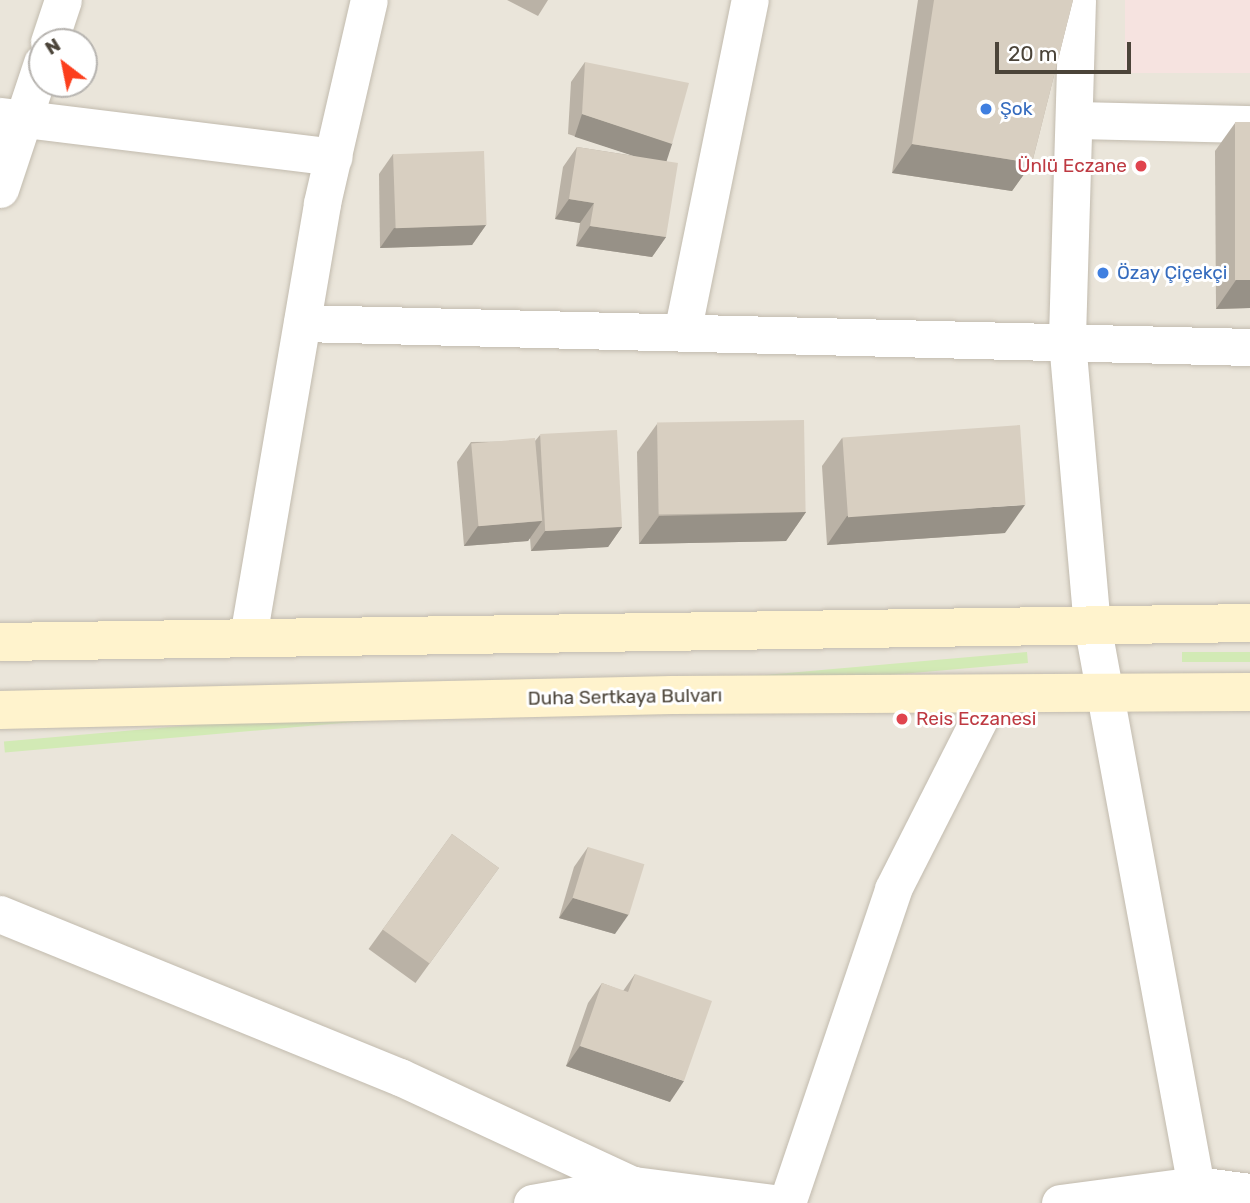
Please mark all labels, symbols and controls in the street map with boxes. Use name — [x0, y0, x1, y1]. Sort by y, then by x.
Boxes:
north arrow — [28, 28, 98, 98]
scale bar — [998, 28, 1134, 72]
text: N — [41, 33, 65, 60]
text: 20 m — [1008, 41, 1057, 66]
place label: Şok — [1000, 98, 1033, 120]
marker: Şok — [978, 101, 994, 117]
place label: Ünlü Eczane — [1017, 155, 1127, 177]
marker: Ünlü Eczane — [1133, 158, 1149, 174]
place label: Özay Çiçekçi — [1117, 262, 1228, 284]
marker: Özay Çiçekçi — [1095, 265, 1111, 281]
street label: Duha Sertkaya Bulvarı — [527, 684, 723, 710]
place label: Reis Eczanesi — [916, 708, 1036, 730]
marker: Reis Eczanesi — [894, 711, 910, 727]

